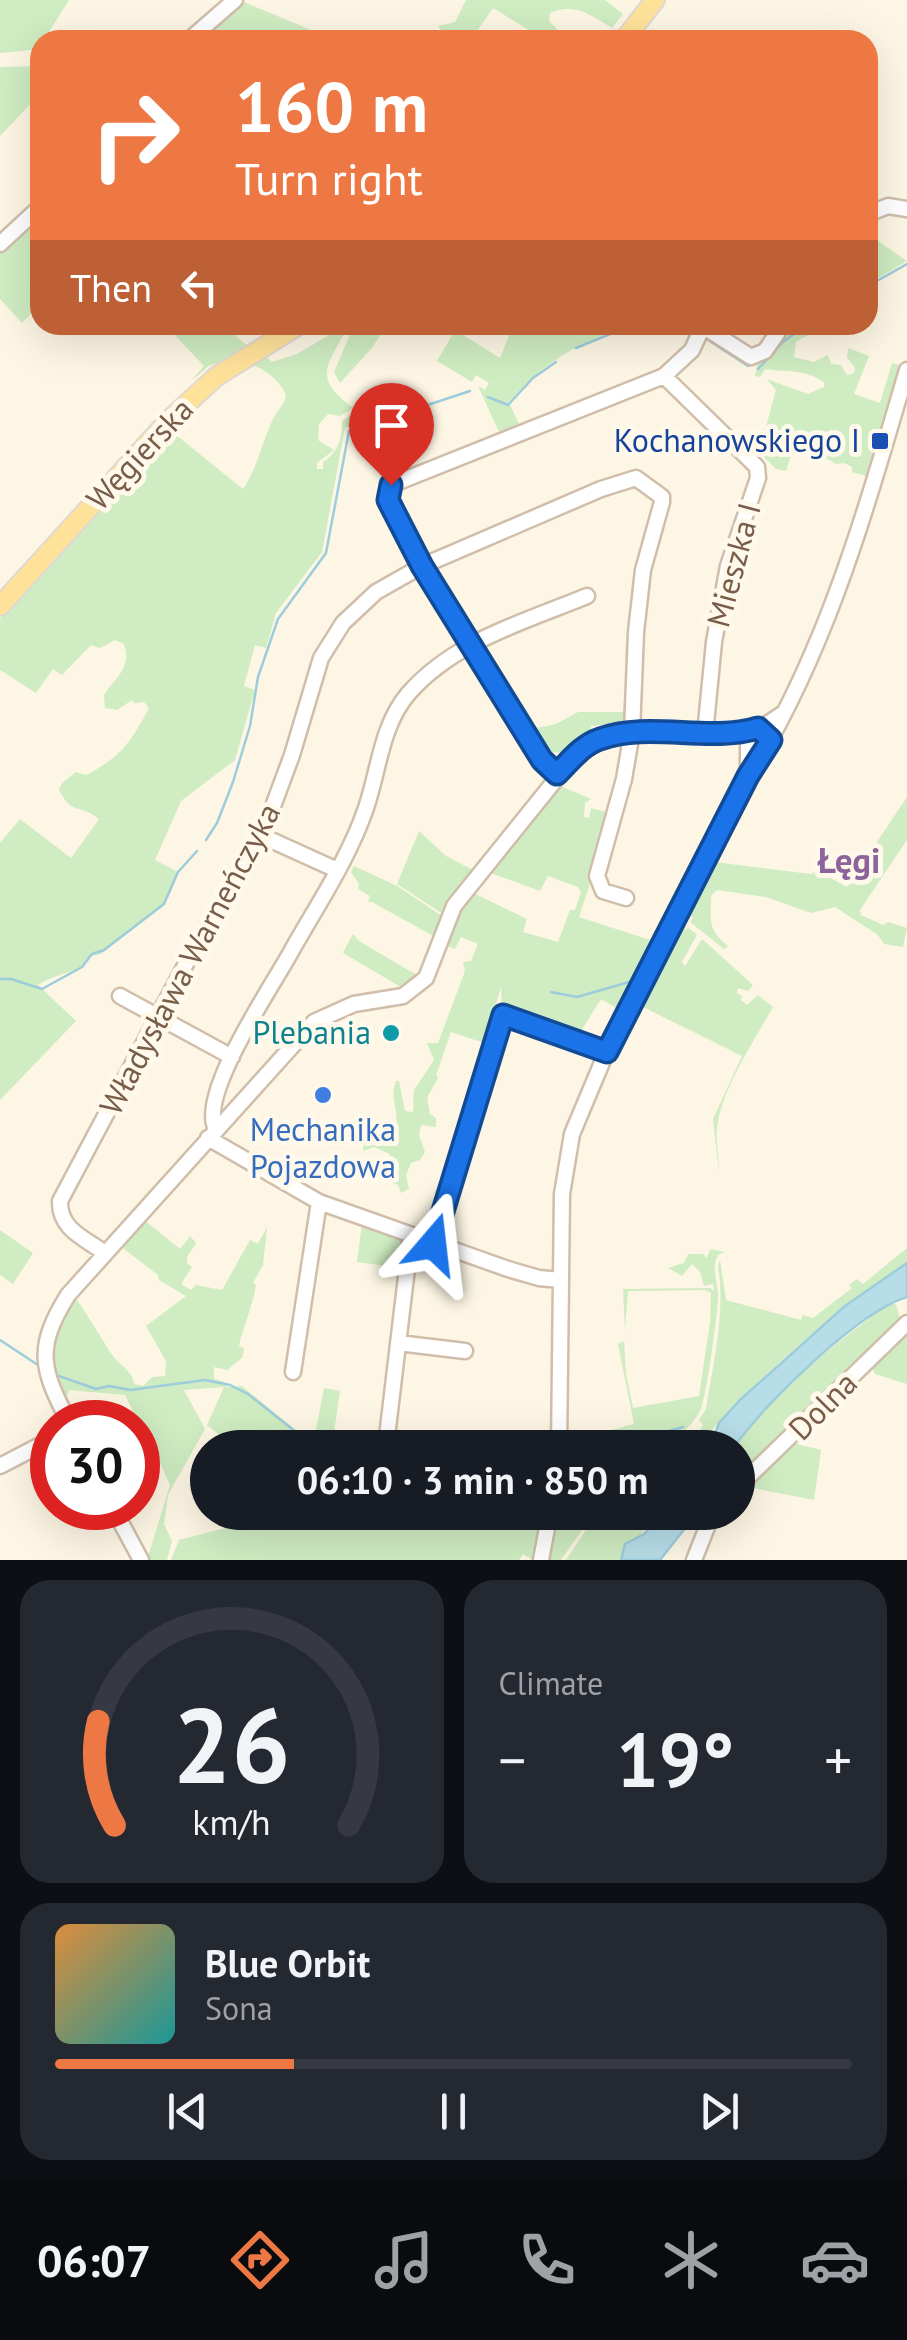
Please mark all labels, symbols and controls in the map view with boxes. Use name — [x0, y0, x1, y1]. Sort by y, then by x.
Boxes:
text: 160 m — [235, 61, 428, 151]
icon: right — [70, 70, 200, 200]
text: Turn right — [235, 149, 423, 207]
icon: left — [172, 260, 227, 315]
text: Then — [70, 263, 152, 312]
pin — [349, 383, 434, 486]
street label: Węgierska — [77, 388, 202, 518]
icon: arrive — [364, 398, 419, 453]
place label: Kochanowskiego I — [614, 419, 860, 461]
marker: Kochanowskiego I — [869, 430, 891, 452]
street label: Mieszka I — [696, 498, 770, 632]
street label: Władysława Warneńczyka — [89, 795, 289, 1122]
district label: Łęgi — [818, 837, 880, 883]
place label: Plebania — [252, 1011, 371, 1053]
marker: Plebania — [380, 1022, 402, 1044]
marker: Mechanika Pojazdowa — [312, 1084, 334, 1106]
place label: Mechanika Pojazdowa — [250, 1108, 396, 1187]
position arrow — [381, 1192, 485, 1296]
street label: Dolna — [779, 1362, 866, 1449]
speed limit sign: 30 — [30, 1400, 160, 1530]
text: 06:10 · 3 min · 850 m — [297, 1455, 648, 1504]
text: Climate — [499, 1662, 603, 1704]
text: 26 — [173, 1677, 291, 1812]
text: 19° — [616, 1711, 734, 1808]
text: − — [499, 1724, 526, 1795]
text: + — [824, 1724, 852, 1795]
text: km/h — [193, 1799, 271, 1845]
text: Blue Orbit — [205, 1938, 370, 1987]
text: Sona — [205, 1987, 273, 2029]
icon: previous — [160, 2084, 215, 2139]
icon: pause — [426, 2084, 481, 2139]
icon: next — [692, 2084, 747, 2139]
icon: directions — [225, 2225, 295, 2295]
icon: music — [369, 2225, 439, 2295]
icon: phone — [512, 2225, 582, 2295]
icon: climate — [656, 2225, 726, 2295]
icon: car — [800, 2225, 870, 2295]
text: 06:07 — [37, 2231, 151, 2289]

